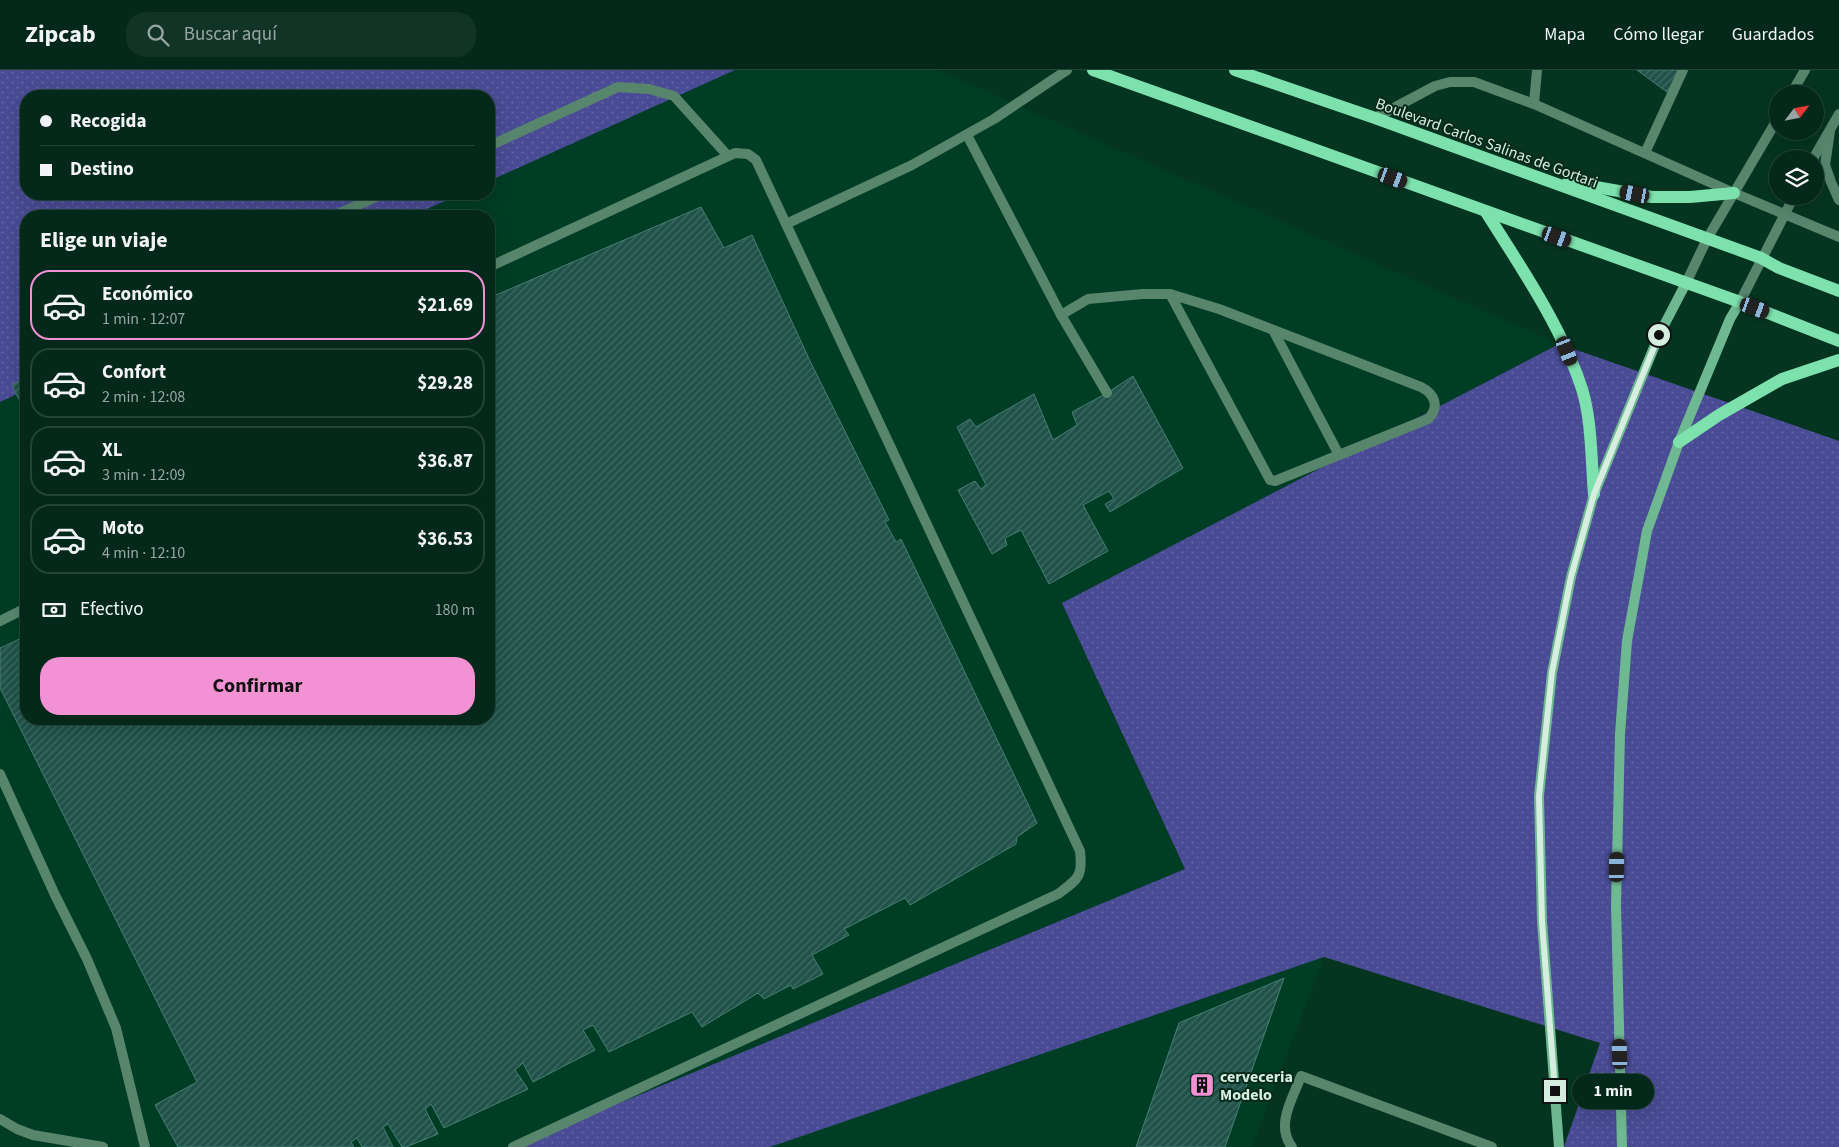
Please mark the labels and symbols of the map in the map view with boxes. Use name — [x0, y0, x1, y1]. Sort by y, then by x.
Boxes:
north arrow — [1769, 85, 1824, 140]
street label: Boulevard Carlos Salinas de Gortari — [1372, 92, 1601, 193]
car — [1376, 166, 1409, 190]
car — [1618, 184, 1651, 204]
car — [1540, 225, 1573, 249]
car — [1738, 296, 1771, 320]
route start — [1648, 324, 1670, 346]
car — [1554, 334, 1579, 368]
car — [1609, 852, 1624, 882]
car — [1611, 1039, 1628, 1069]
place label: cerveceria Modelo — [1220, 1066, 1293, 1106]
building icon: cerveceria Modelo — [1189, 1072, 1215, 1098]
callout: 1 min — [1572, 1074, 1655, 1108]
route end — [1544, 1080, 1566, 1102]

